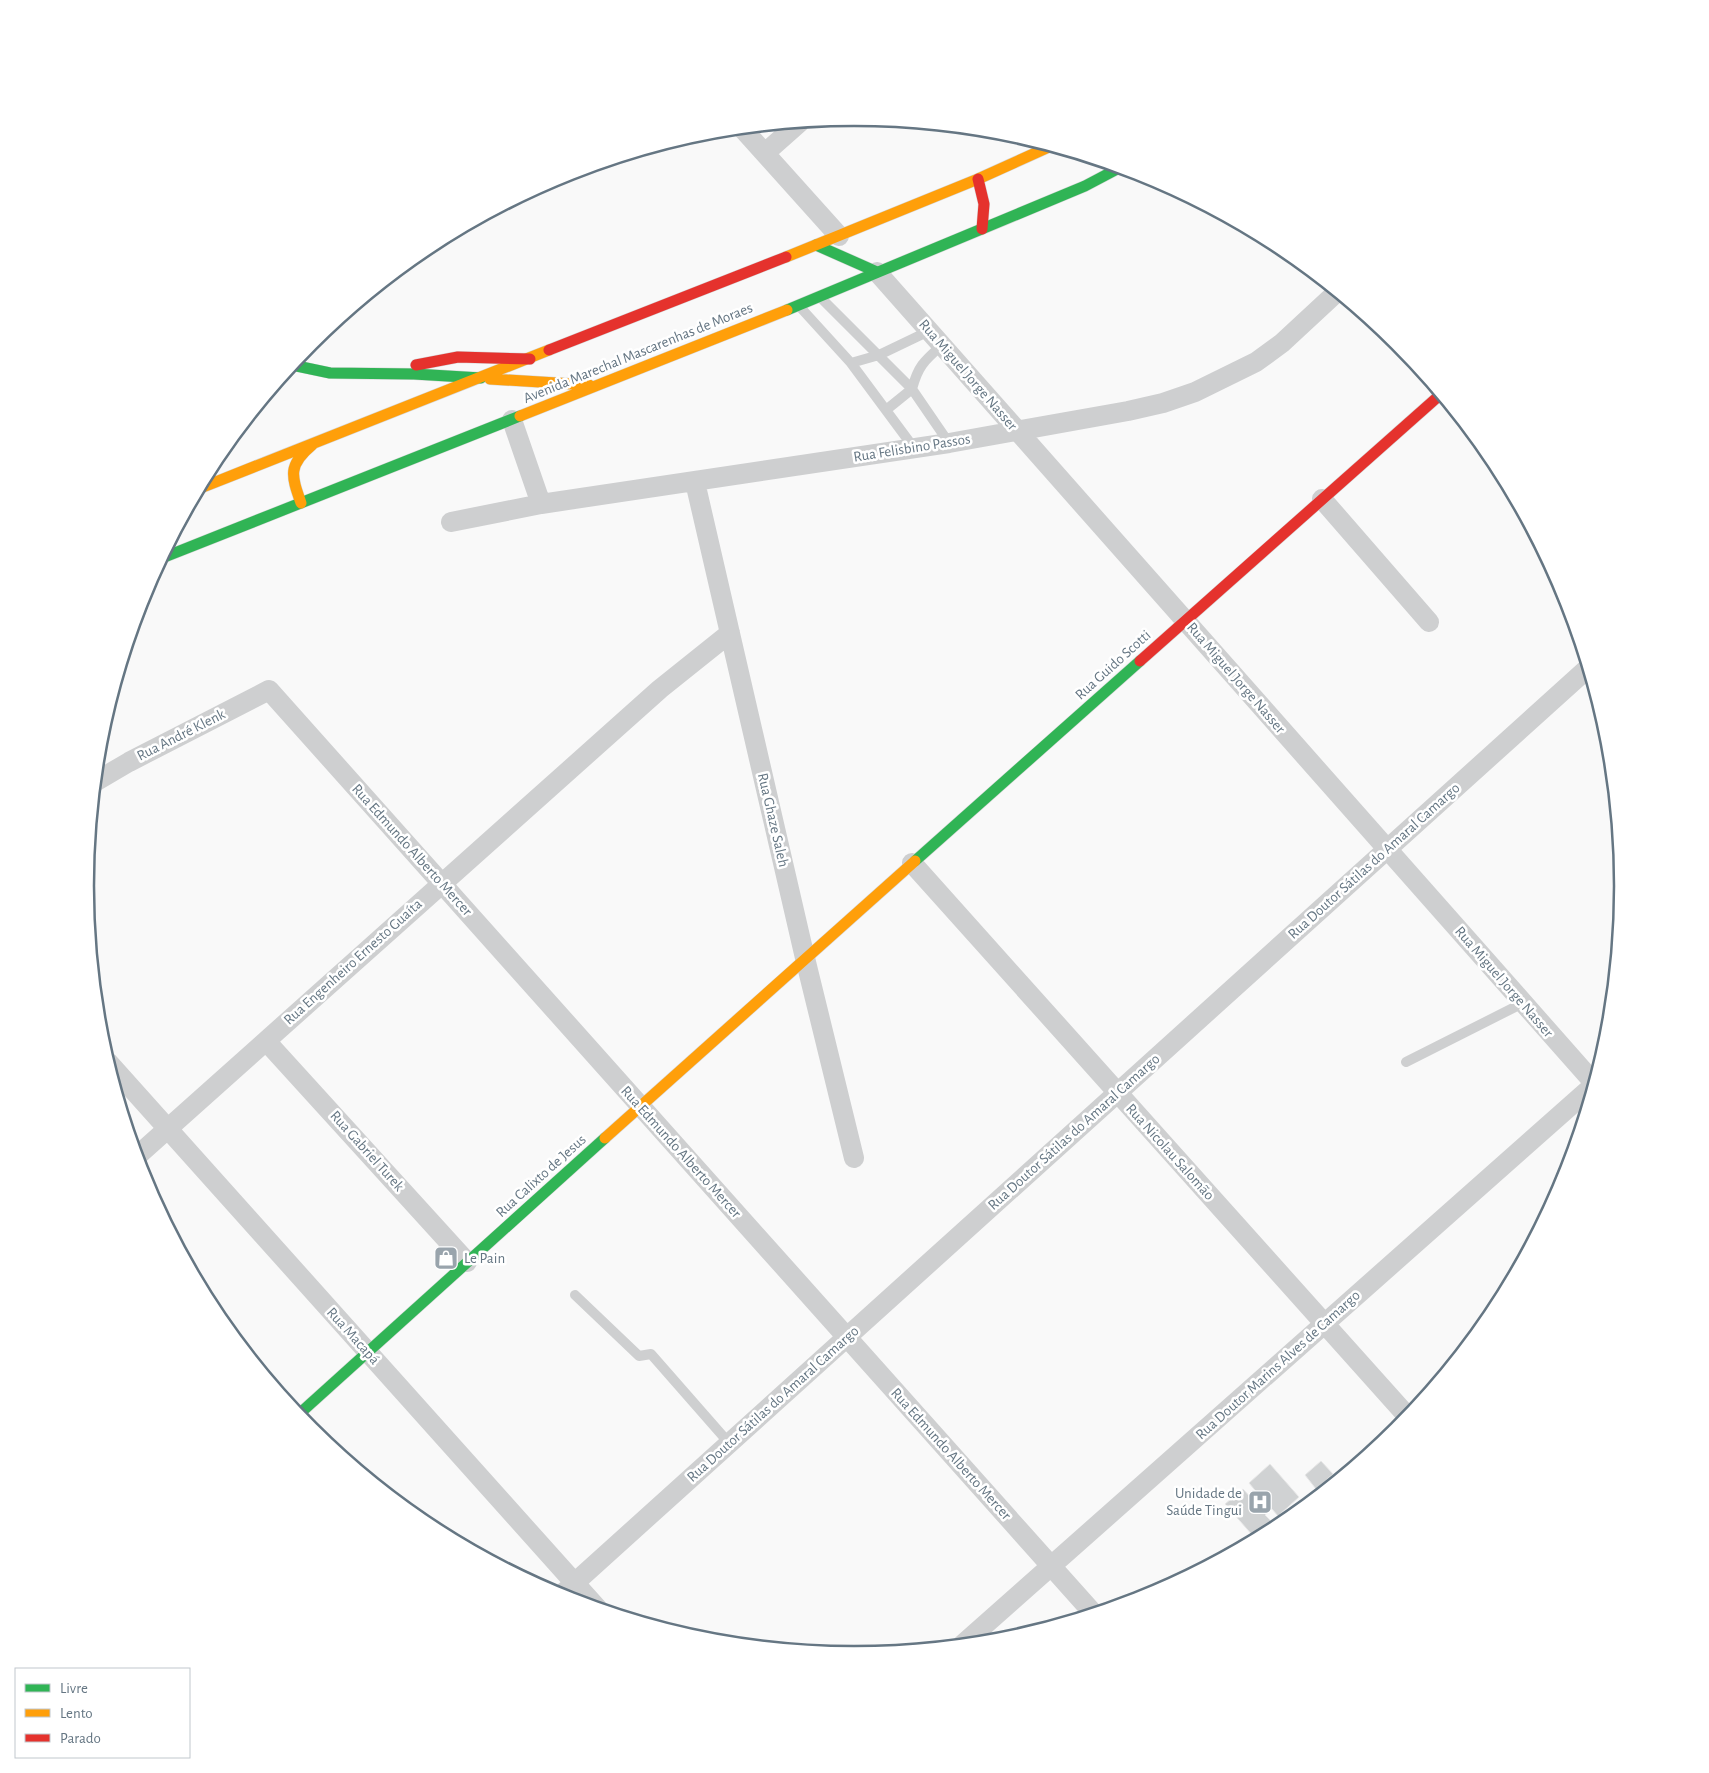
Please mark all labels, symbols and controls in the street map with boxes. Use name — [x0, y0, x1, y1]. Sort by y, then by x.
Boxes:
street label: Avenida Marechal Mascarenhas de Moraes — [521, 300, 755, 406]
street label: Rua Miguel Jorge Nasser — [916, 317, 1020, 433]
street label: Rua Felisbino Passos — [852, 431, 972, 465]
street label: Rua Miguel Jorge Nasser — [1184, 620, 1288, 736]
street label: Rua Guido Scotti — [1072, 627, 1154, 703]
street label: Rua André Klenk — [134, 706, 228, 764]
street label: Rua Ghaze Saleh — [755, 771, 791, 869]
street label: Rua Doutor Sátilas do Amaral Camargo — [1285, 780, 1463, 942]
street label: Rua Edmundo Alberto Mercer — [349, 781, 475, 919]
street label: Rua Engenheiro Ernesto Guaíta — [281, 896, 425, 1028]
street label: Rua Miguel Jorge Nasser — [1452, 924, 1556, 1040]
street label: Rua Doutor Sátilas do Amaral Camargo — [985, 1051, 1163, 1213]
street label: Rua Edmundo Alberto Mercer — [618, 1083, 744, 1221]
street label: Rua Nicolau Salomão — [1123, 1101, 1217, 1203]
street label: Rua Gabriel Turek — [327, 1108, 407, 1194]
street label: Rua Calixto de Jesus — [493, 1132, 589, 1220]
shop icon: Le Pain — [433, 1245, 459, 1271]
place label: Le Pain — [464, 1251, 505, 1266]
street label: Rua Doutor Marins Alves de Camargo — [1193, 1287, 1363, 1443]
street label: Rua Macapá — [324, 1305, 382, 1367]
street label: Rua Doutor Sátilas do Amaral Camargo — [684, 1323, 862, 1485]
street label: Rua Edmundo Alberto Mercer — [888, 1385, 1014, 1523]
place label: Unidade de Saúde Tingui — [1166, 1486, 1242, 1518]
hospital icon: Unidade de Saúde Tingui — [1247, 1489, 1273, 1515]
legend — [15, 1668, 190, 1758]
text: Livre — [60, 1681, 88, 1696]
text: Lento — [60, 1706, 93, 1721]
text: Parado — [60, 1731, 101, 1746]

